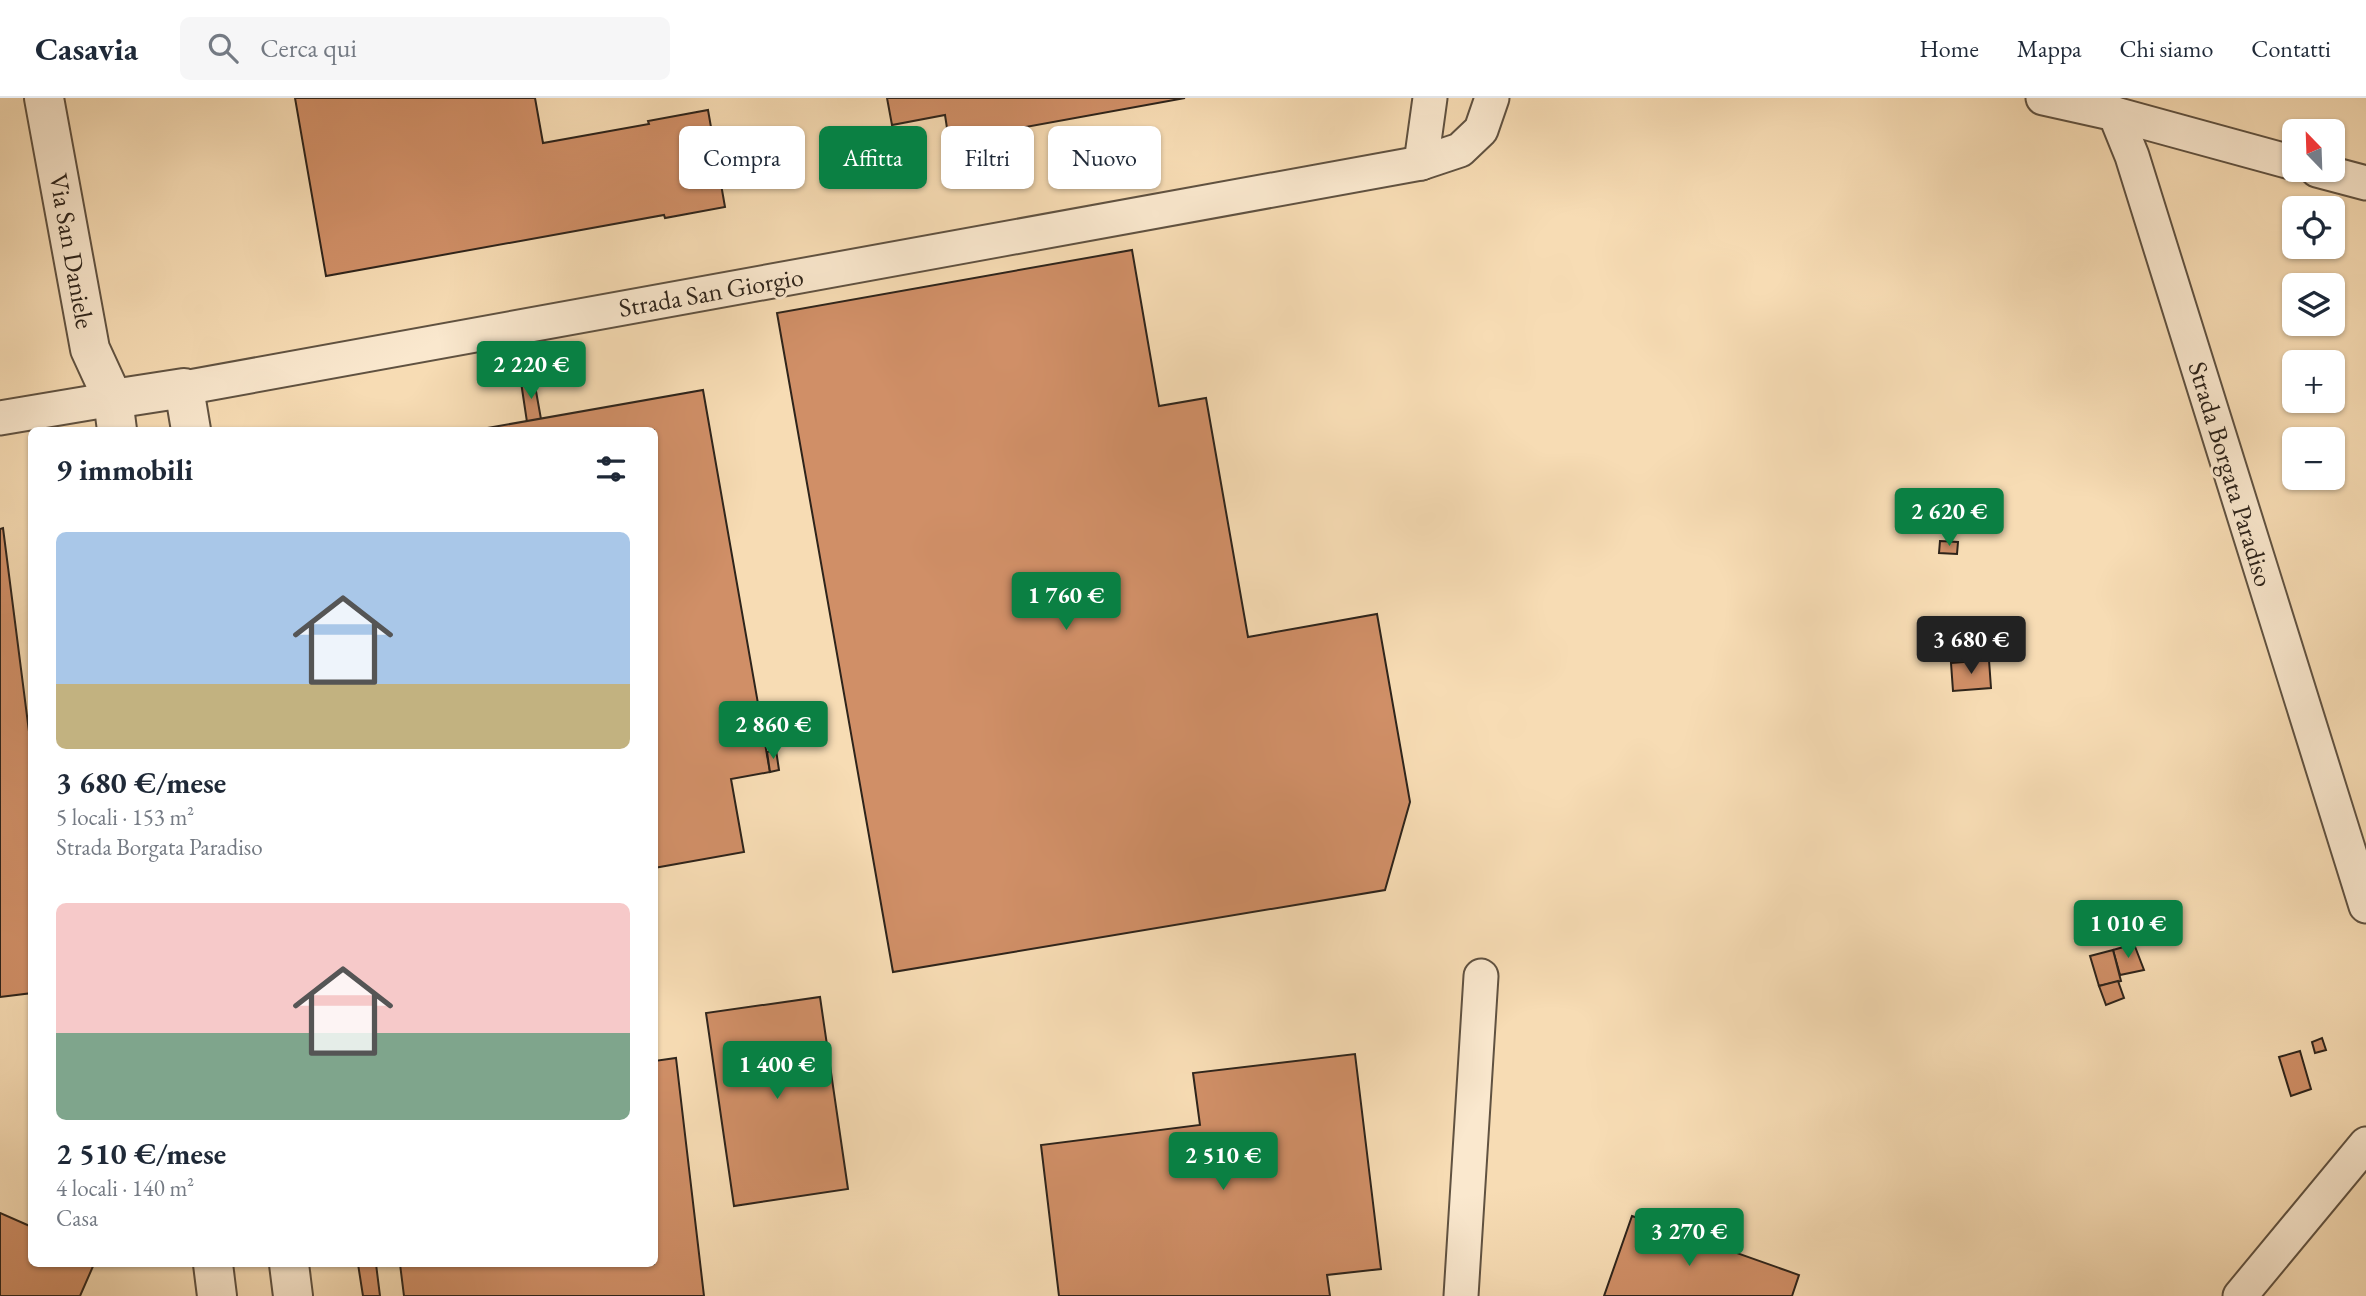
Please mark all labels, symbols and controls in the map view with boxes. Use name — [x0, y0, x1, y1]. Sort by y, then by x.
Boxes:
search box — [180, 17, 670, 80]
text: Casavia — [35, 27, 138, 70]
icon: search — [204, 29, 242, 67]
text: Cerca qui — [260, 31, 357, 65]
text: Home — [1919, 33, 1979, 64]
text: Mappa — [2017, 33, 2082, 64]
text: Chi siamo — [2120, 33, 2213, 64]
text: Contatti — [2251, 33, 2331, 64]
north arrow — [2282, 119, 2345, 182]
map controls — [2282, 119, 2345, 490]
chip: Compra — [679, 126, 805, 189]
chip: Affitta — [819, 126, 927, 189]
chip: Filtri — [941, 126, 1034, 189]
chip: Nuovo — [1048, 126, 1161, 189]
street label: Via San Daniele — [42, 171, 102, 331]
button: locate — [2282, 196, 2345, 259]
street label: Strada San Giorgio — [616, 259, 806, 325]
button: layers — [2282, 273, 2345, 336]
pin: 2 220 € — [466, 342, 596, 401]
text: 2 220 € — [493, 349, 569, 379]
button: + — [2282, 350, 2345, 413]
street label: Strada Borgata Paradiso — [2181, 357, 2281, 591]
button: − — [2282, 427, 2345, 490]
text: 9 immobili — [56, 450, 193, 489]
icon: filters — [592, 450, 630, 488]
pin: 2 620 € — [1884, 489, 2014, 548]
text: 2 620 € — [1911, 496, 1987, 526]
pin: 1 760 € — [1001, 573, 1131, 632]
icon: home — [280, 577, 406, 703]
text: 1 760 € — [1028, 580, 1104, 610]
pin: 3 680 € — [1906, 616, 2036, 676]
text: 3 680 € — [1933, 624, 2009, 654]
pin: 2 860 € — [708, 702, 838, 761]
text: 2 860 € — [735, 709, 811, 739]
text: 3 680 €/mese — [56, 763, 226, 802]
text: 5 locali · 153 m² — [56, 802, 194, 832]
text: Strada Borgata Paradiso — [56, 832, 263, 862]
pin: 1 010 € — [2063, 900, 2193, 960]
text: 1 010 € — [2090, 908, 2166, 938]
icon: home — [280, 948, 406, 1074]
pin: 1 400 € — [712, 1042, 842, 1101]
text: 1 400 € — [739, 1049, 815, 1079]
pin: 2 510 € — [1158, 1132, 1288, 1192]
text: 2 510 €/mese — [56, 1134, 226, 1173]
text: 2 510 € — [1185, 1140, 1261, 1170]
text: 4 locali · 140 m² — [56, 1173, 194, 1203]
text: Casa — [56, 1203, 98, 1233]
pin: 3 270 € — [1624, 1208, 1754, 1268]
text: 3 270 € — [1651, 1216, 1727, 1246]

